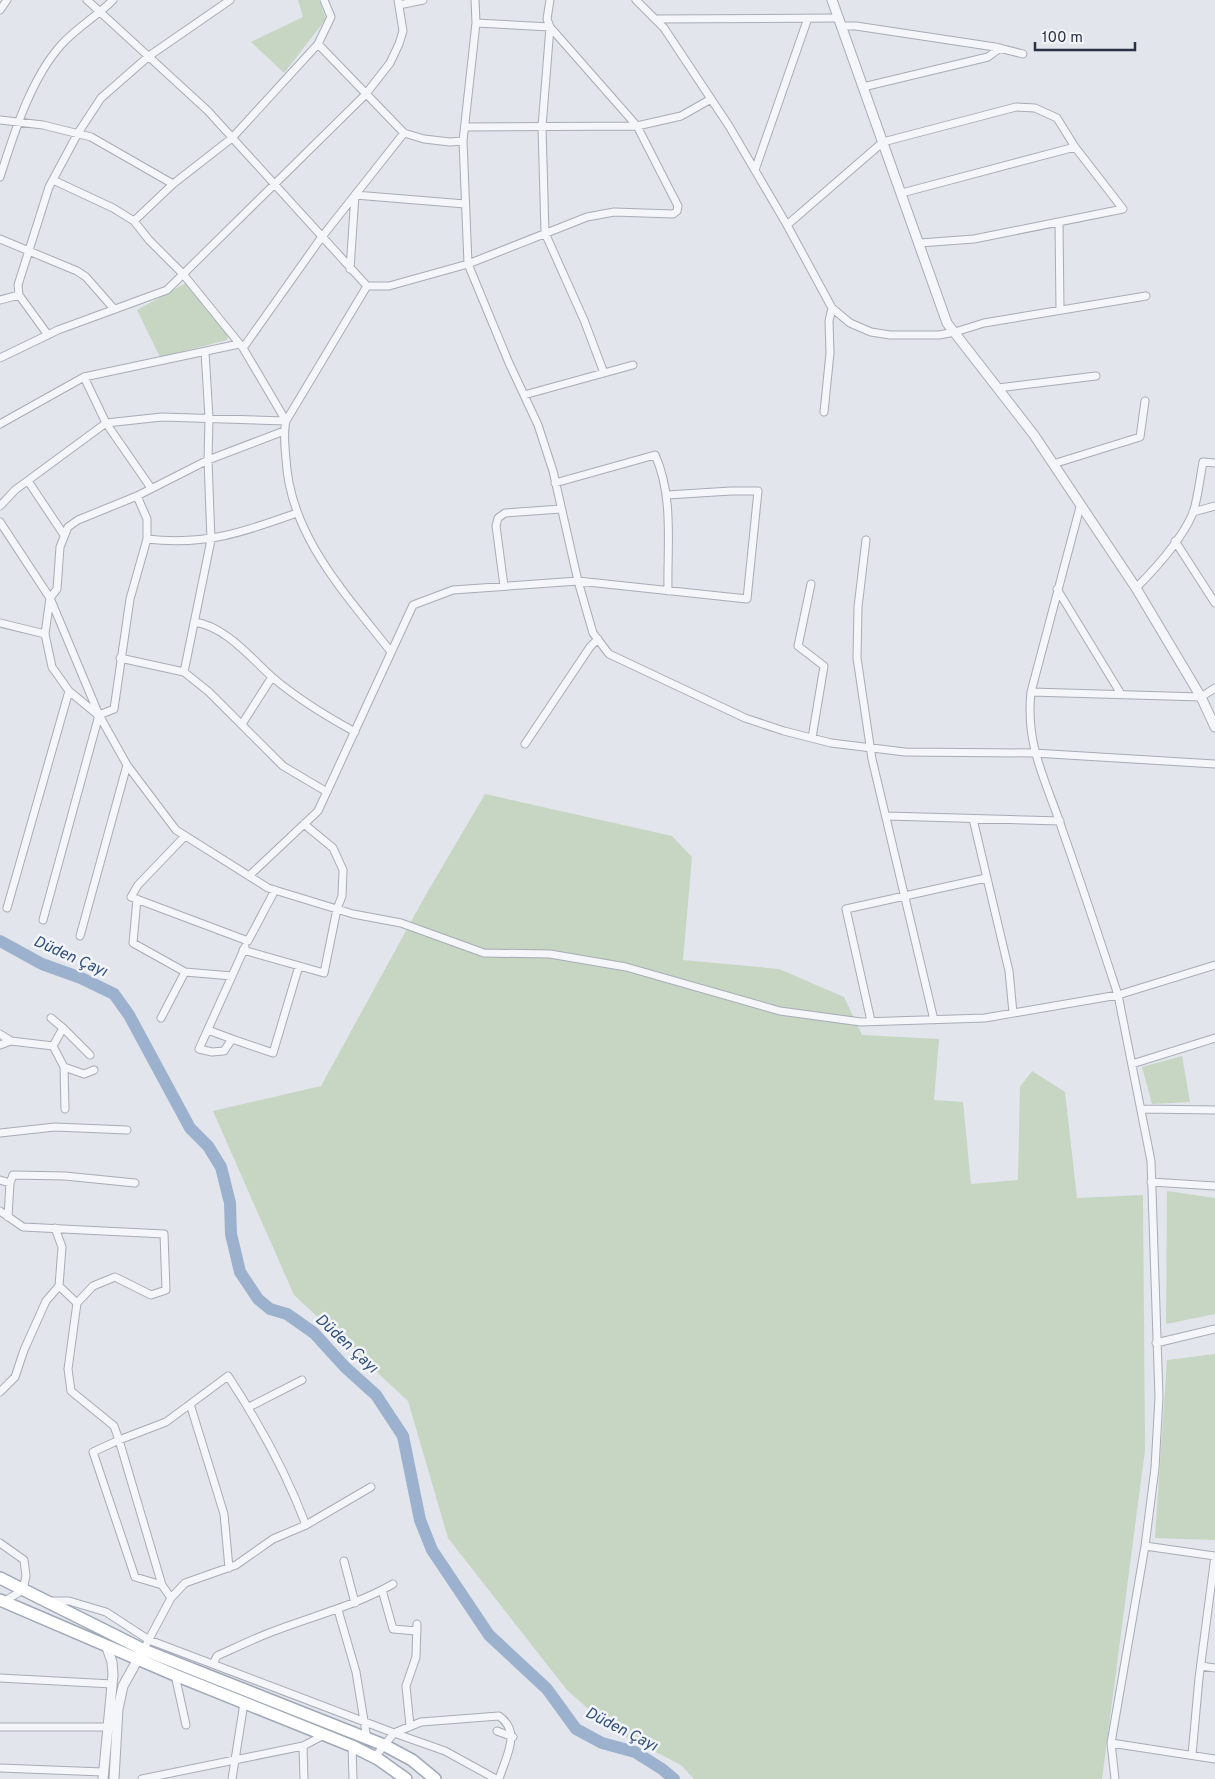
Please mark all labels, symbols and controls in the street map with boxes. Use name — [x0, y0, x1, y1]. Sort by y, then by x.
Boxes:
scale bar — [1035, 20, 1135, 52]
text: 100 m — [1042, 29, 1083, 48]
water label: Düden Çayı — [30, 932, 111, 983]
water label: Düden Çayı — [310, 1310, 382, 1379]
water label: Düden Çayı — [581, 1703, 661, 1757]

